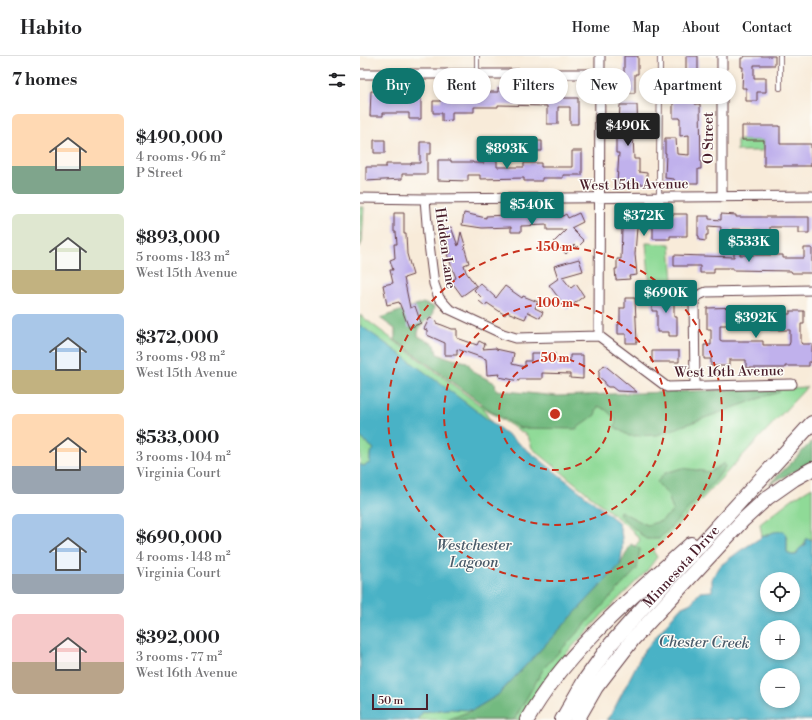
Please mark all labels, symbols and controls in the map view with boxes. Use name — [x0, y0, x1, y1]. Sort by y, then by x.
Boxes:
text: Habito — [20, 16, 82, 40]
text: Home — [572, 19, 610, 37]
text: Map — [632, 19, 660, 37]
text: About — [682, 19, 720, 37]
text: Contact — [742, 19, 792, 37]
chip: Buy — [372, 68, 425, 104]
chip: Rent — [433, 68, 491, 104]
chip: Filters — [499, 68, 568, 104]
chip: New — [576, 68, 631, 104]
chip: Apartment — [639, 68, 736, 104]
text: 7 homes — [12, 69, 77, 91]
icon: filters — [326, 69, 348, 91]
street label: O Street — [700, 112, 718, 164]
pin: $490K — [600, 113, 656, 147]
text: $490K — [606, 118, 650, 134]
text: $490,000 — [136, 127, 223, 149]
icon: home — [44, 130, 92, 178]
pin: $893K — [479, 136, 535, 170]
text: $893K — [486, 141, 528, 157]
text: 4 rooms · 96 m² — [136, 149, 225, 165]
text: P Street — [136, 165, 183, 181]
street label: West 15th Avenue — [578, 175, 689, 195]
pin: $540K — [504, 192, 560, 226]
text: $540K — [510, 197, 554, 213]
pin: $372K — [616, 203, 672, 237]
street label: Hidden Lane — [430, 206, 460, 290]
text: $372K — [623, 208, 665, 224]
text: $893,000 — [136, 227, 220, 249]
pin: $533K — [721, 229, 777, 263]
icon: home — [44, 230, 92, 278]
text: $533K — [728, 234, 770, 250]
text: 150 m — [538, 240, 572, 255]
text: 5 rooms · 183 m² — [136, 249, 230, 265]
text: West 15th Avenue — [136, 265, 237, 281]
pin: $690K — [638, 280, 694, 314]
text: $690K — [644, 285, 688, 301]
text: 100 m — [537, 296, 573, 311]
pin: $392K — [728, 305, 784, 339]
text: $392K — [735, 310, 777, 326]
text: $372,000 — [136, 327, 219, 349]
icon: home — [44, 330, 92, 378]
text: 3 rooms · 98 m² — [136, 349, 225, 365]
text: 50 m — [540, 351, 570, 366]
street label: West 16th Avenue — [673, 362, 784, 382]
text: West 15th Avenue — [136, 365, 237, 381]
centre of rings — [548, 407, 562, 421]
text: $533,000 — [136, 427, 219, 449]
icon: home — [44, 430, 92, 478]
text: 3 rooms · 104 m² — [136, 449, 231, 465]
text: Virginia Court — [136, 465, 221, 481]
street label: Minnesota Drive — [639, 522, 724, 612]
text: $690,000 — [136, 527, 222, 549]
icon: home — [44, 530, 92, 578]
water label: Westchester Lagoon — [436, 536, 512, 572]
text: 4 rooms · 148 m² — [136, 549, 230, 565]
text: Virginia Court — [136, 565, 221, 581]
map controls — [760, 572, 800, 708]
button: locate — [760, 572, 800, 612]
button: + — [760, 620, 800, 660]
text: $392,000 — [136, 627, 220, 649]
icon: home — [44, 630, 92, 678]
water label: Chester Creek — [658, 632, 750, 653]
text: 3 rooms · 77 m² — [136, 649, 222, 665]
text: West 16th Avenue — [136, 665, 238, 681]
button: − — [760, 668, 800, 708]
scale bar — [372, 692, 428, 711]
text: 50 m — [378, 694, 403, 708]

